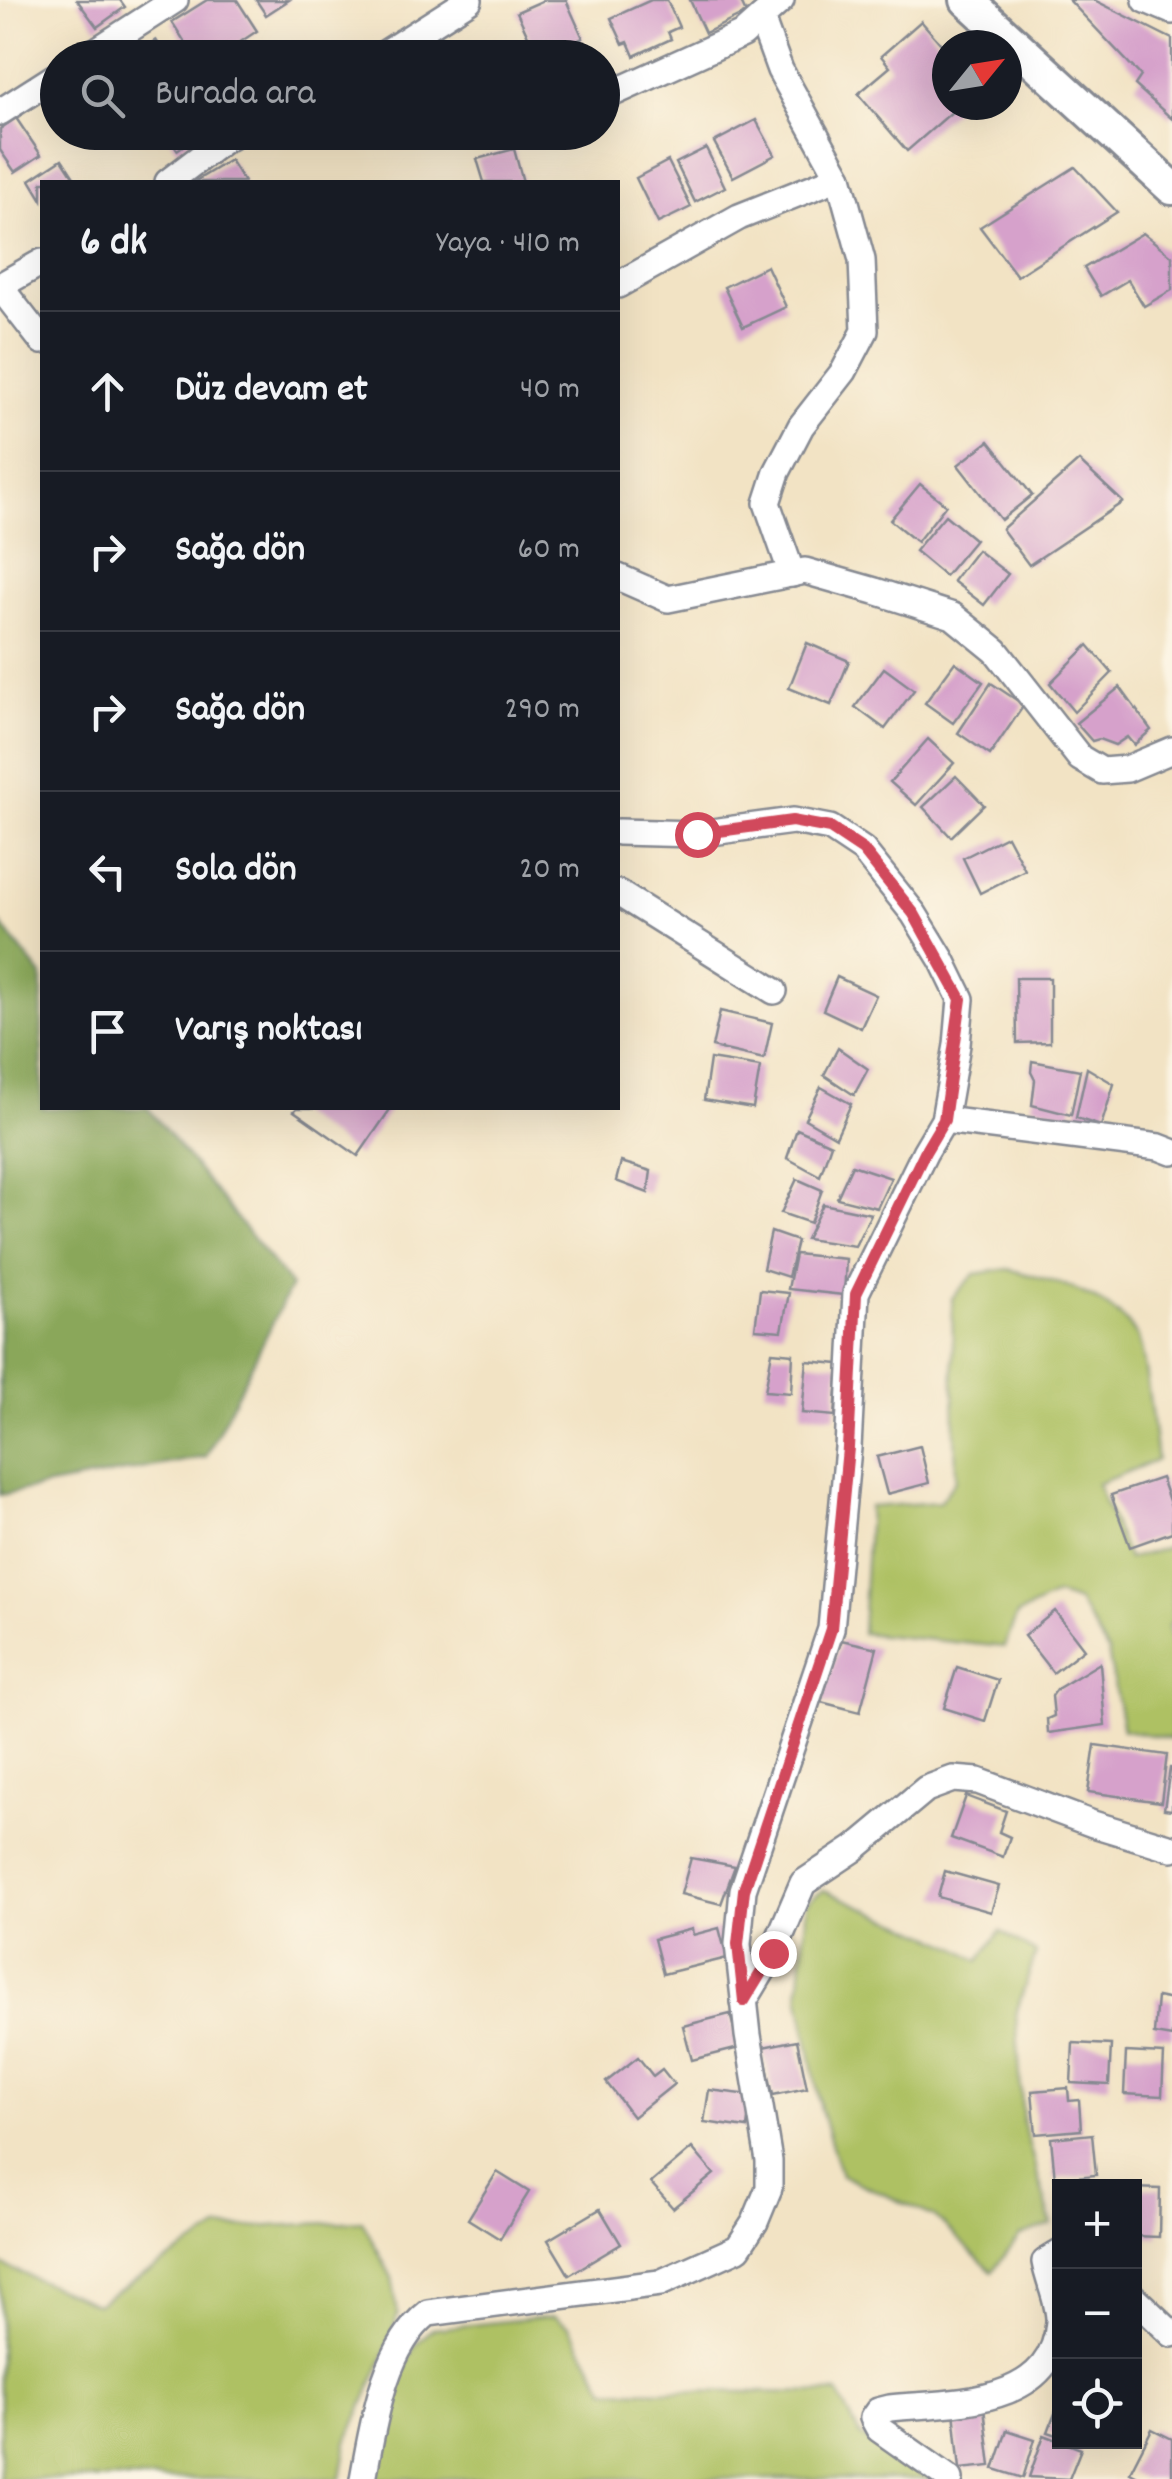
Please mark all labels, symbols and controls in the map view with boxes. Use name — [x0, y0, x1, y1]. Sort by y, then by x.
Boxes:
north arrow — [932, 30, 1022, 120]
search box — [40, 40, 620, 150]
icon: search — [75, 68, 130, 123]
text: Burada ara — [155, 68, 315, 123]
text: 6 dk — [80, 215, 147, 275]
text: Yaya · 410 m — [436, 222, 580, 268]
icon: ahead — [80, 364, 135, 419]
text: Düz devam et — [175, 364, 368, 419]
text: 40 m — [520, 368, 580, 414]
icon: right — [80, 524, 135, 579]
text: Sağa dön — [175, 524, 305, 579]
text: 60 m — [518, 528, 580, 574]
icon: right — [80, 684, 135, 739]
text: Sağa dön — [175, 684, 305, 739]
text: 290 m — [505, 688, 580, 734]
route start — [675, 812, 721, 858]
icon: left — [80, 844, 135, 899]
text: Sola dön — [175, 844, 297, 899]
text: 20 m — [519, 848, 580, 894]
icon: arrive — [80, 1004, 135, 1059]
text: Varış noktası — [175, 1004, 362, 1059]
route end — [751, 1931, 797, 1977]
map controls — [1052, 2179, 1142, 2449]
button: + — [1052, 2179, 1142, 2269]
button: − — [1052, 2269, 1142, 2359]
button: locate — [1052, 2359, 1142, 2449]

